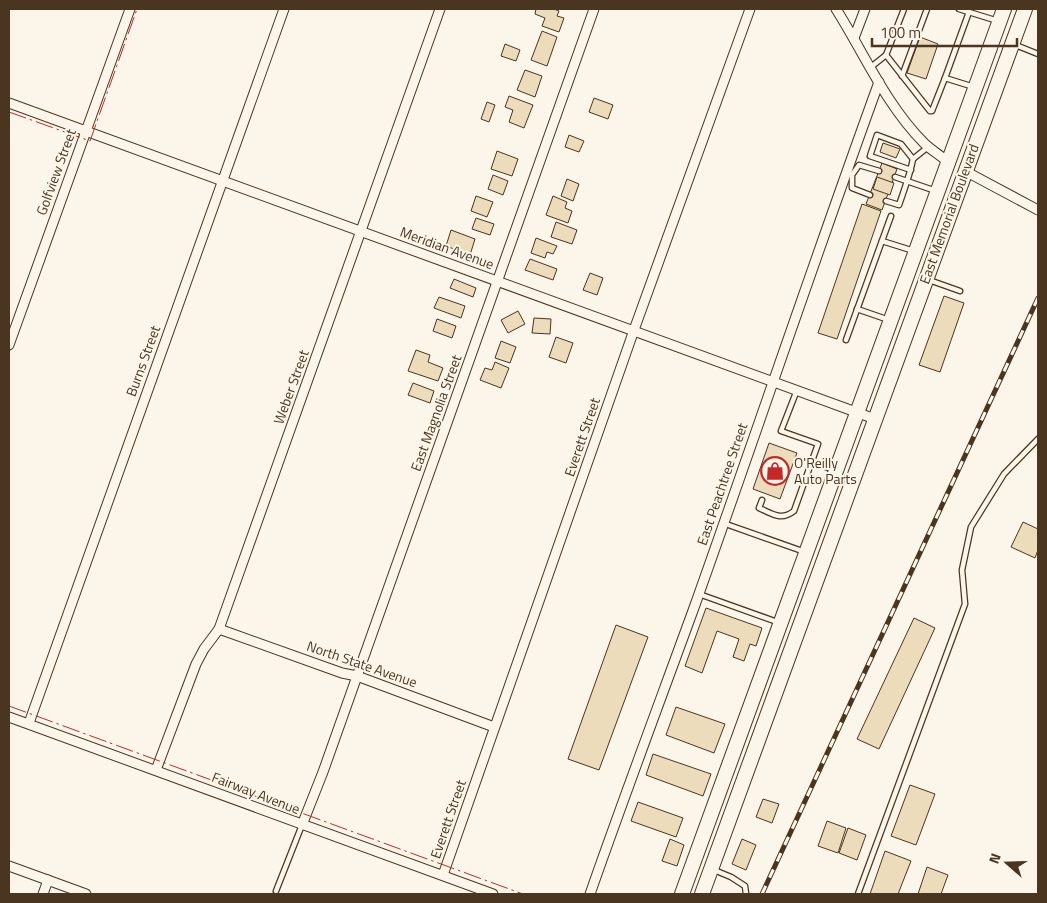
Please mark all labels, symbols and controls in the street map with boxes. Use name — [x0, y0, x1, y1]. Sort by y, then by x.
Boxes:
scale bar — [872, 15, 1017, 47]
text: 100 m — [880, 21, 921, 44]
street label: Golfview Street — [30, 126, 81, 218]
street label: East Memorial Boulevard — [913, 141, 984, 287]
street label: Meridian Avenue — [397, 221, 497, 274]
street label: Burns Street — [120, 322, 165, 399]
street label: Weber Street — [267, 347, 314, 427]
street label: East Magnolia Street — [405, 352, 466, 474]
street label: Everett Street — [558, 395, 605, 479]
street label: East Peachtree Street — [691, 420, 752, 548]
place label: O'Reilly Auto Parts — [794, 452, 857, 489]
shop icon: O'Reilly Auto Parts — [760, 456, 790, 486]
street label: North State Avenue — [304, 635, 420, 692]
street label: Fairway Avenue — [209, 766, 303, 819]
street label: Everett Street — [424, 777, 471, 861]
north arrow — [982, 838, 1032, 888]
text: N — [983, 850, 1006, 867]

